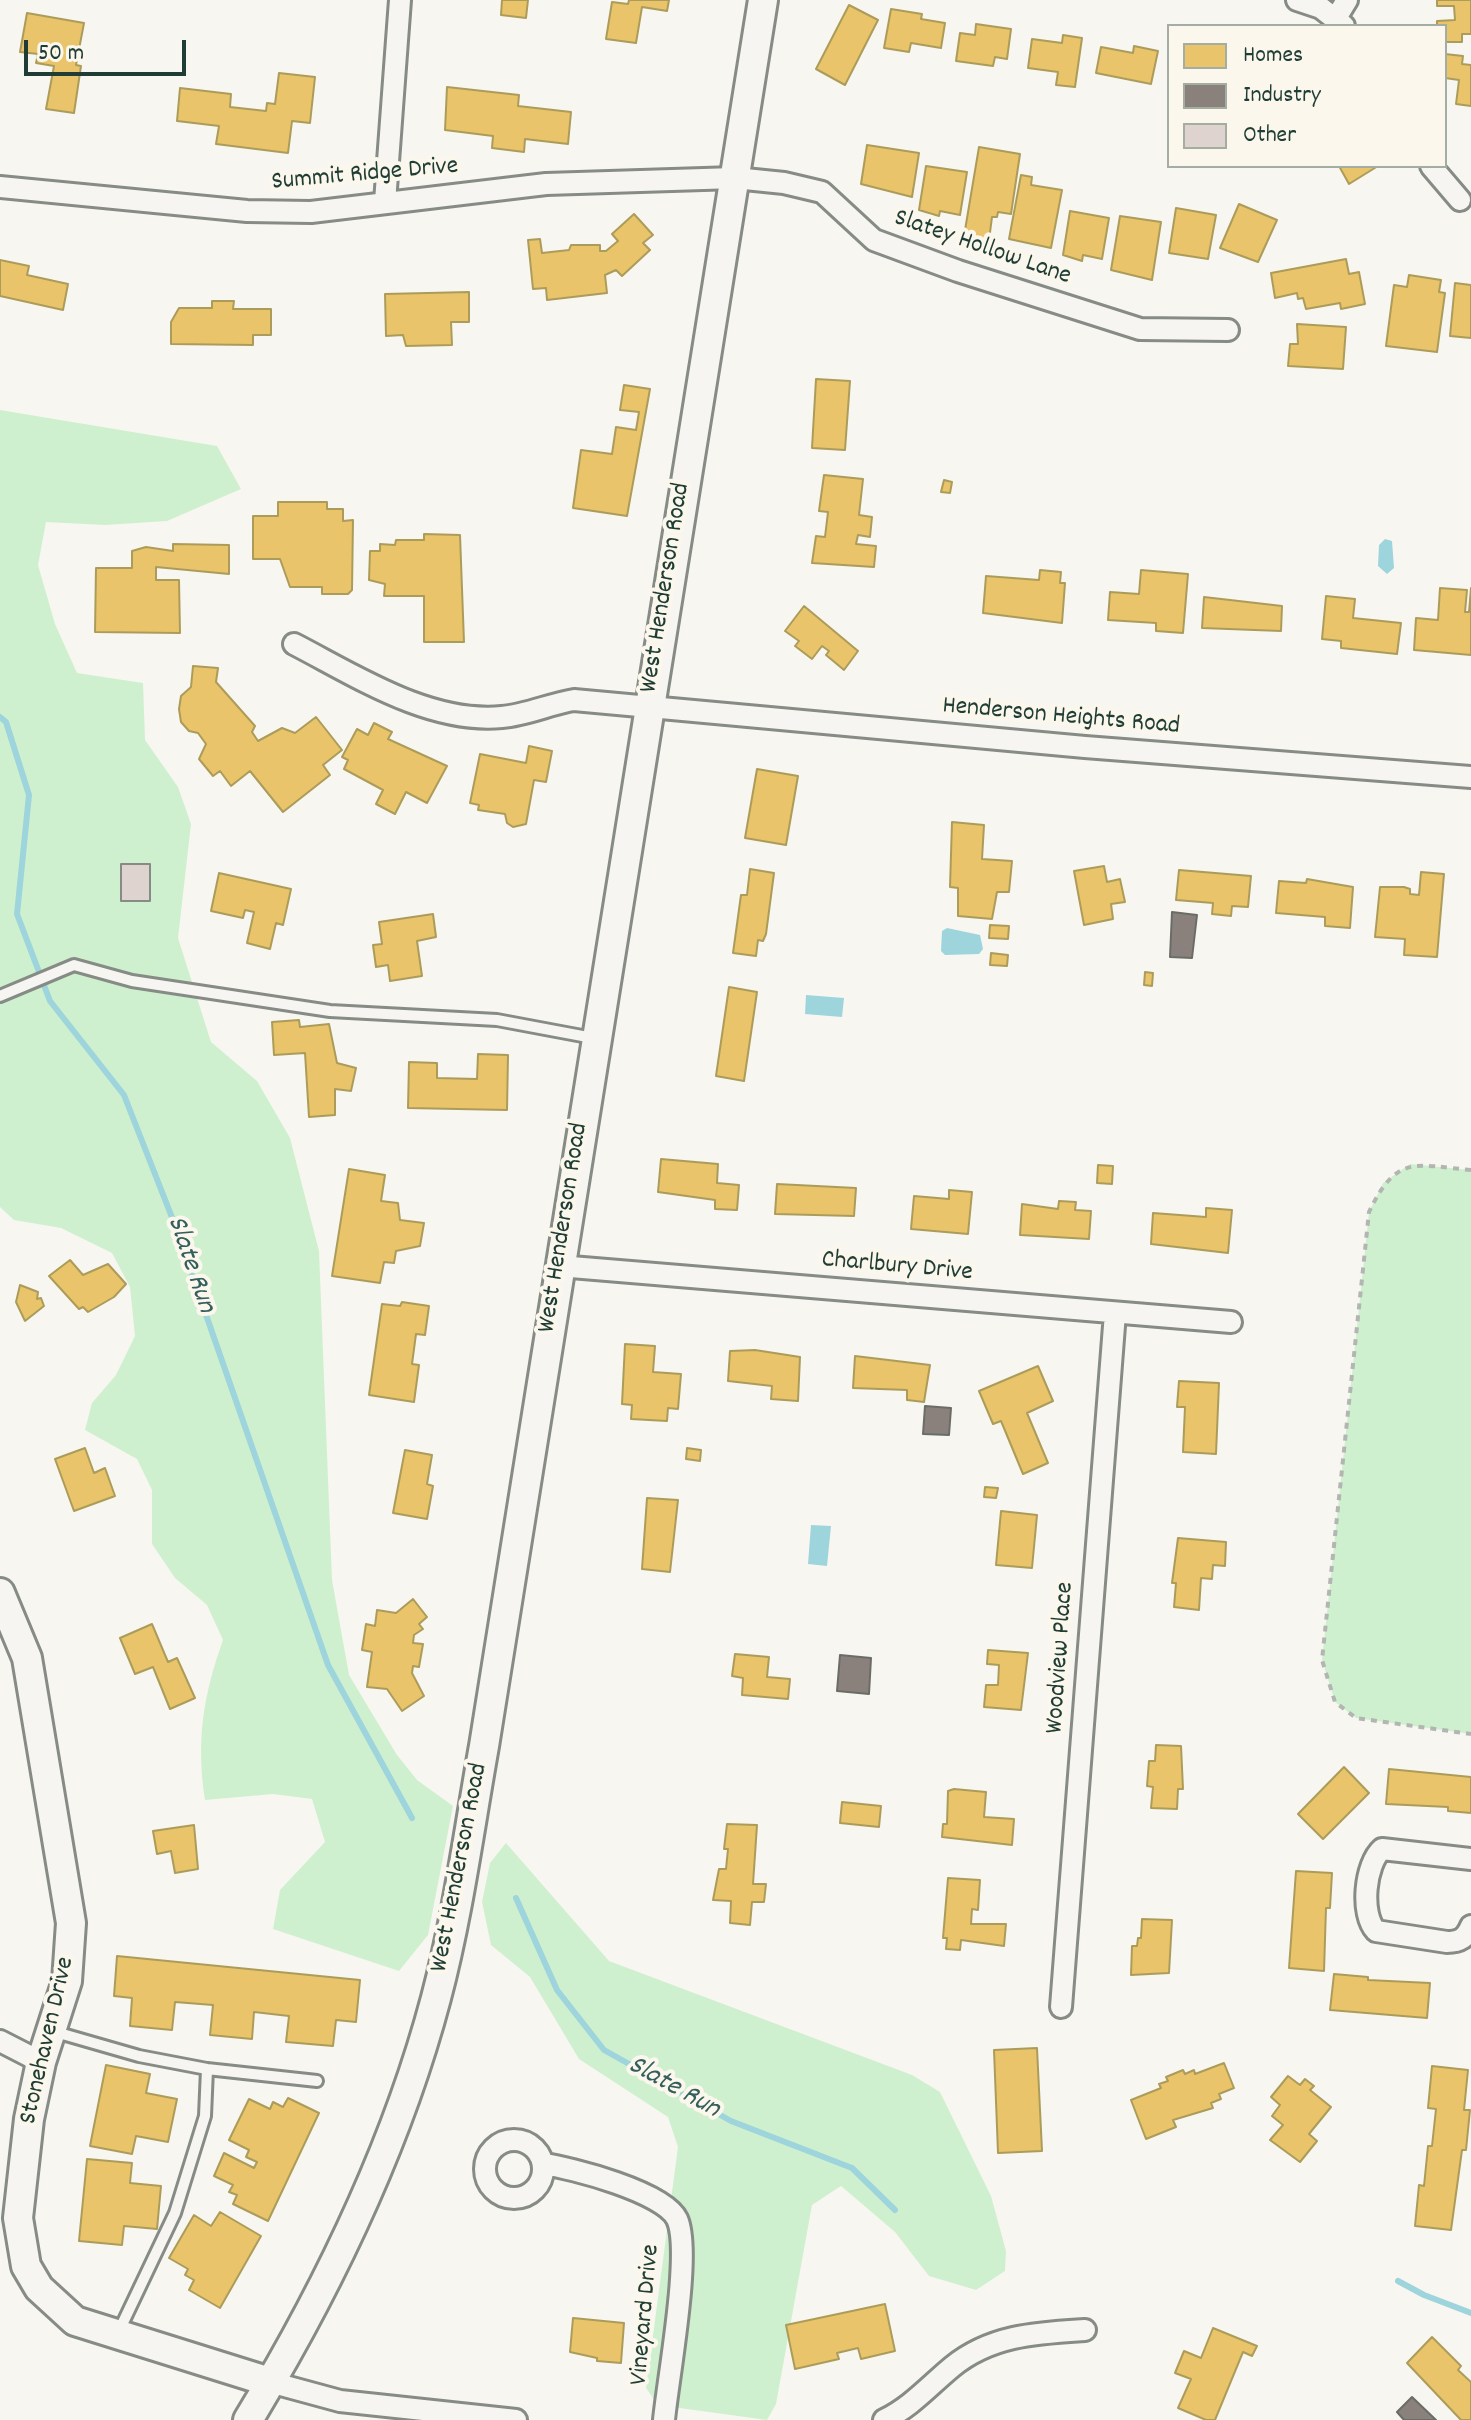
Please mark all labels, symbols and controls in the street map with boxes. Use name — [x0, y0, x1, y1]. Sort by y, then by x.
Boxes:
scale bar — [28, 24, 190, 74]
legend — [1167, 24, 1447, 168]
text: 50 m — [38, 37, 84, 71]
text: Homes — [1243, 39, 1303, 73]
text: Industry — [1243, 79, 1321, 113]
text: Other — [1243, 119, 1296, 153]
street label: Summit Ridge Drive — [270, 152, 460, 200]
street label: Slatey Hollow Lane — [889, 204, 1075, 294]
street label: West Henderson Road — [635, 481, 699, 695]
street label: Henderson Heights Road — [941, 692, 1181, 744]
street label: West Henderson Road — [533, 1121, 597, 1335]
water label: Slate Run — [157, 1212, 221, 1318]
street label: Charlbury Drive — [820, 1246, 974, 1290]
street label: Woodview Place — [1041, 1581, 1083, 1735]
street label: West Henderson Road — [425, 1761, 497, 1975]
street label: Stonehaven Drive — [15, 1954, 83, 2128]
water label: Slate Run — [621, 2050, 725, 2128]
street label: Vineyard Drive — [625, 2243, 669, 2387]

